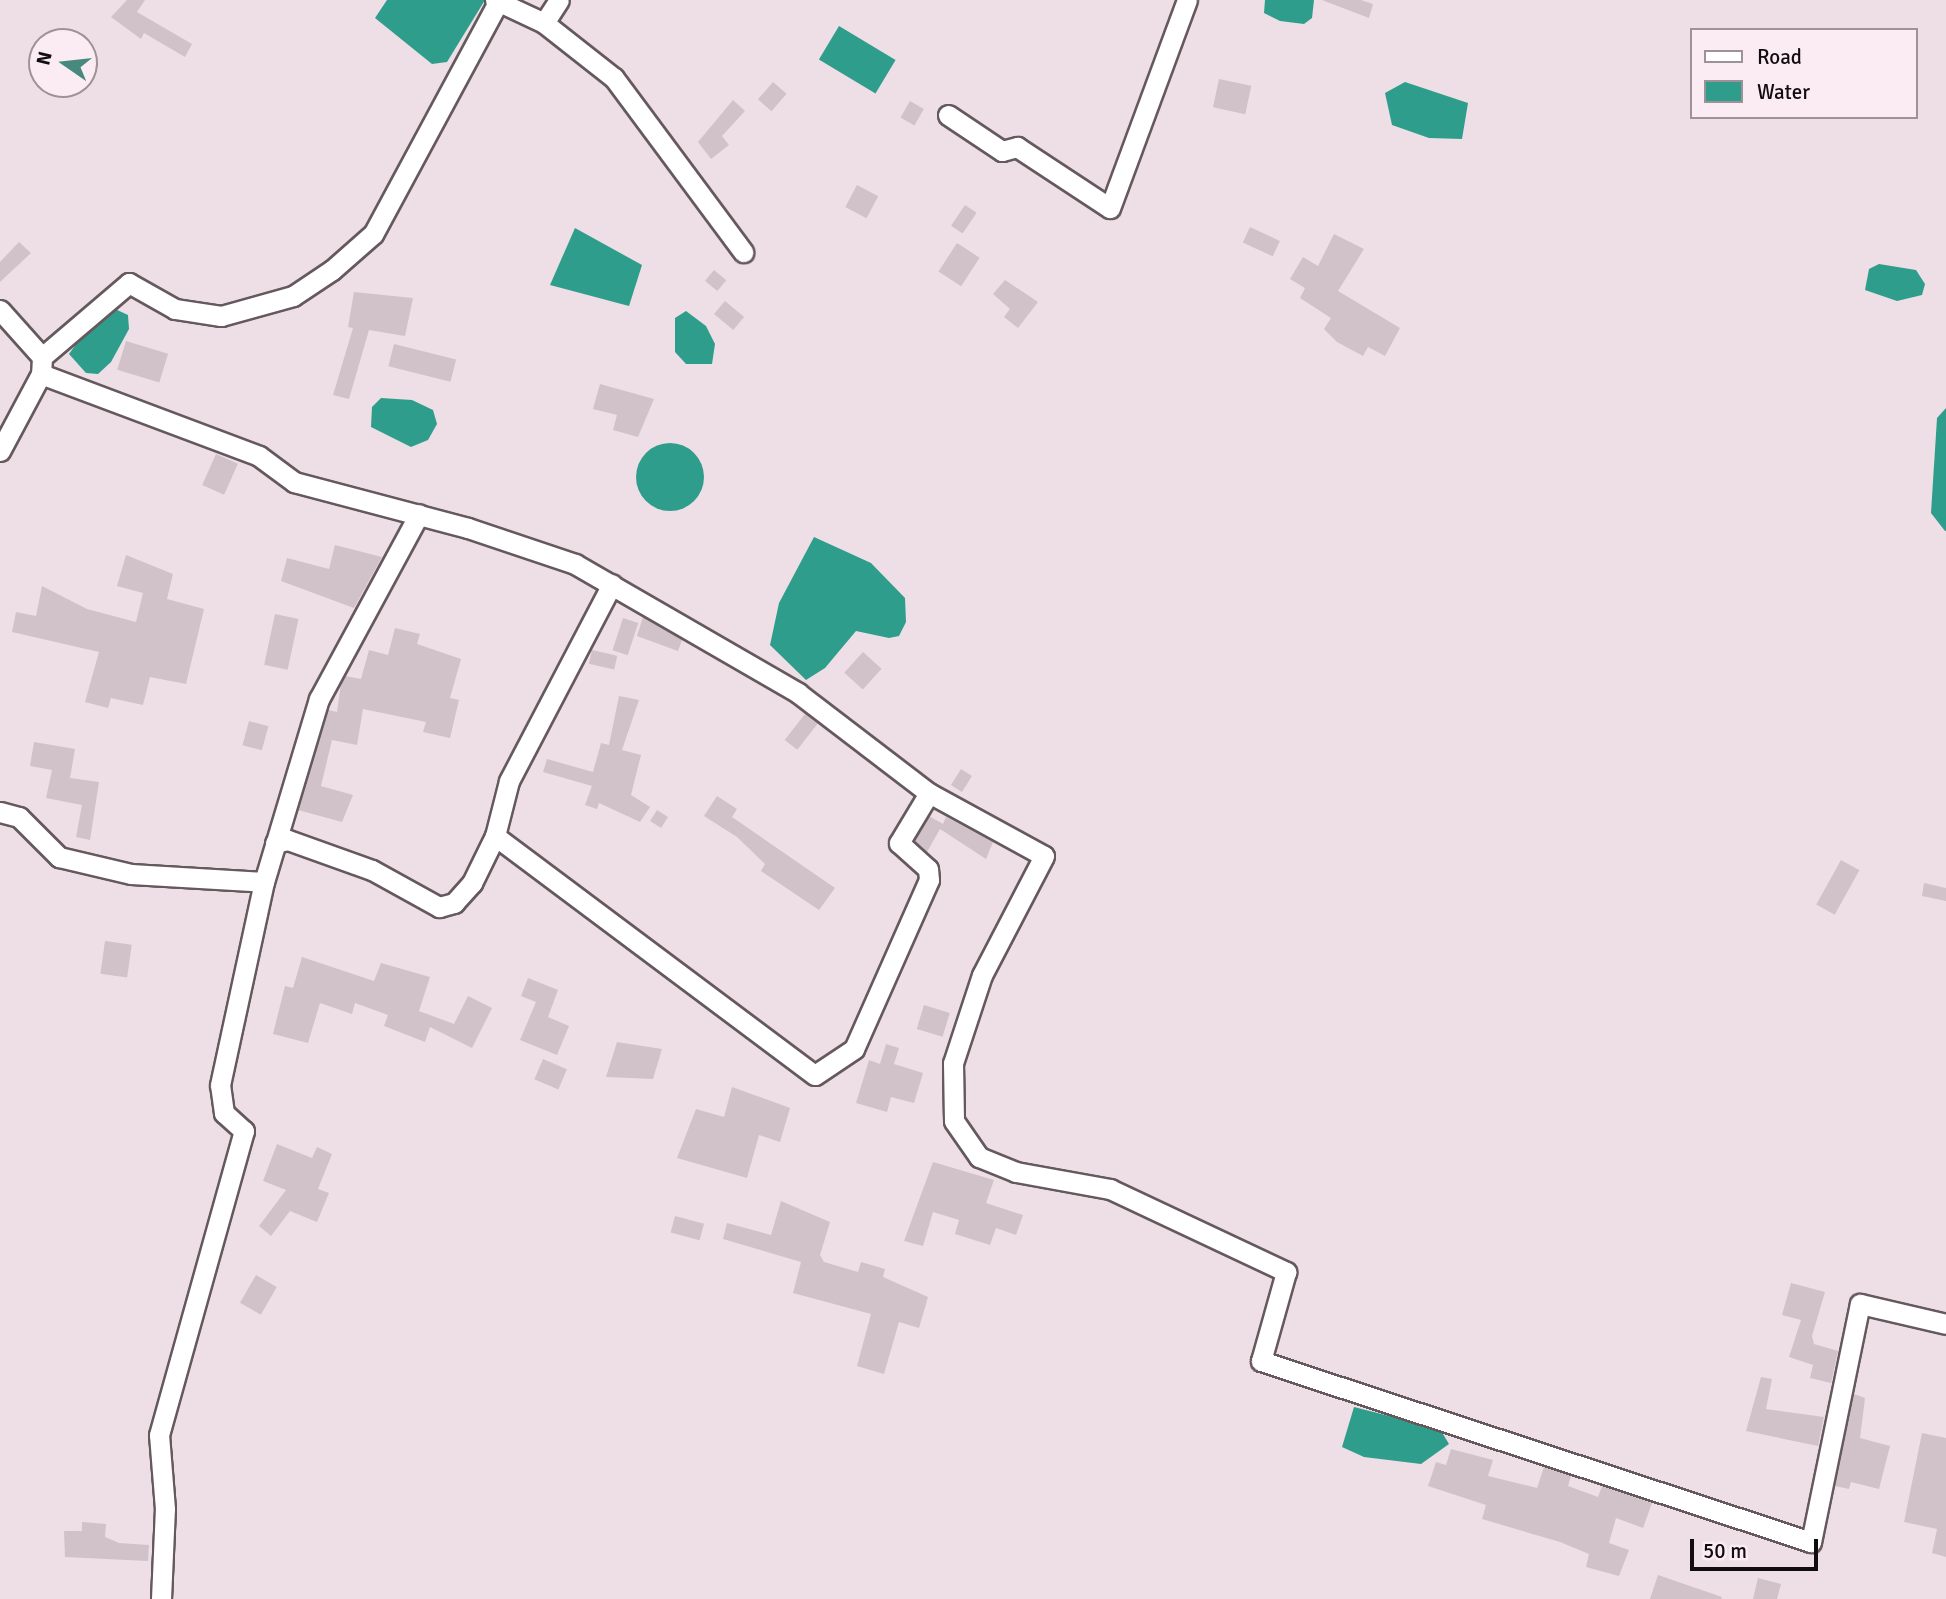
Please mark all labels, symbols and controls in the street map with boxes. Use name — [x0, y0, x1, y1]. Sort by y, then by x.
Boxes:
north arrow — [28, 28, 98, 98]
legend — [1690, 28, 1918, 119]
text: Road — [1757, 44, 1802, 70]
text: N — [31, 49, 58, 68]
text: Water — [1757, 79, 1810, 105]
scale bar — [1694, 1526, 1822, 1570]
text: 50 m — [1703, 1538, 1747, 1564]

